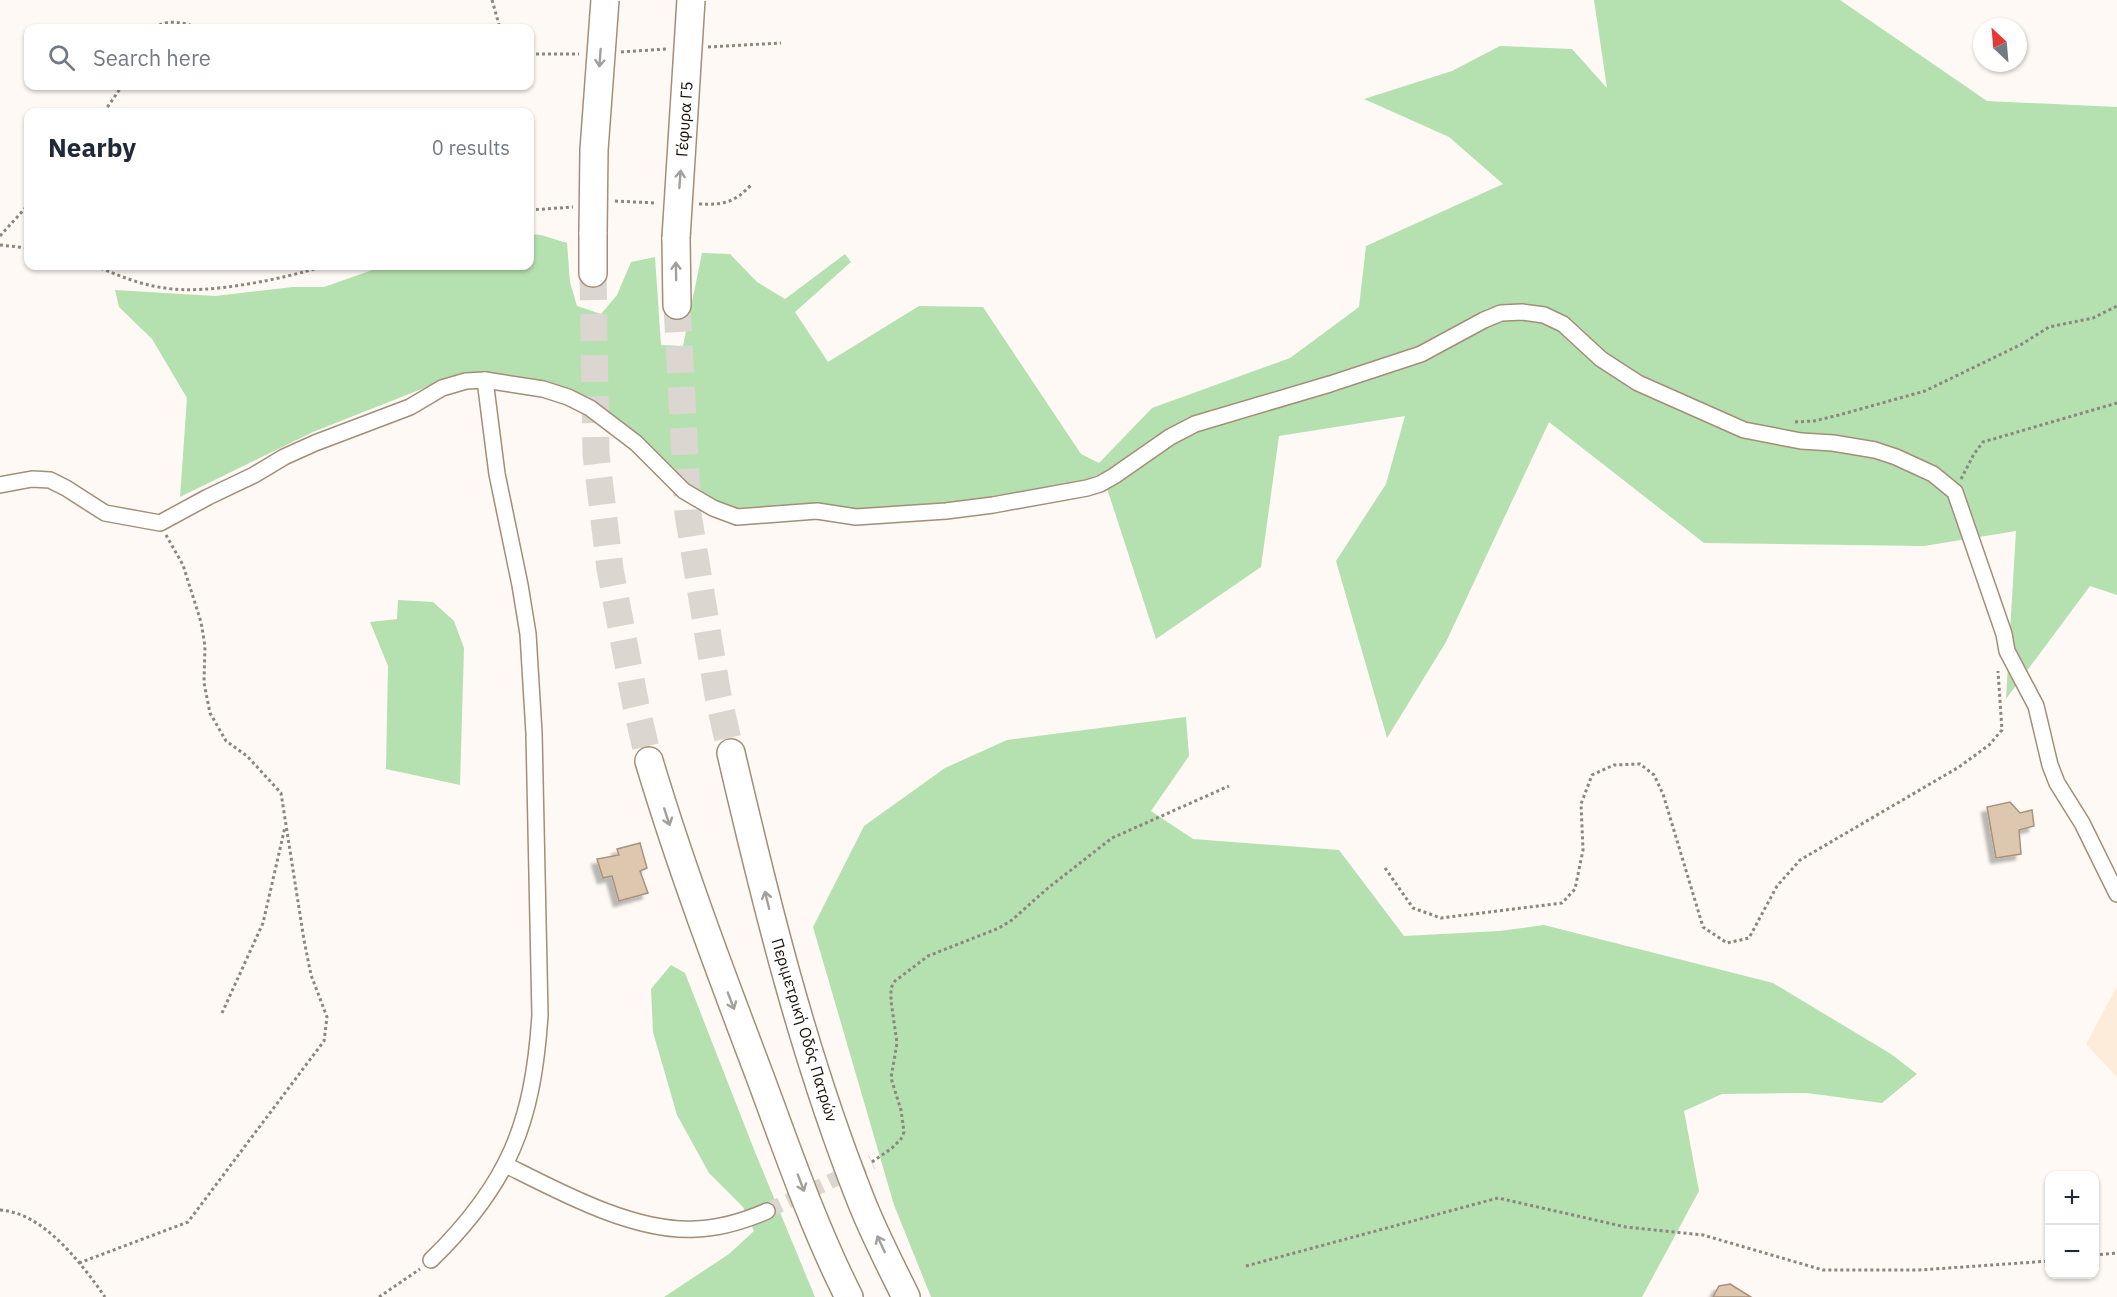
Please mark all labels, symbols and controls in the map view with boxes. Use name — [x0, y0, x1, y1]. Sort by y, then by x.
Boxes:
north arrow — [1973, 18, 2027, 72]
search box — [24, 24, 534, 90]
icon: search — [45, 41, 78, 74]
text: Search here — [93, 43, 211, 72]
one-way arrow — [595, 48, 606, 68]
street label: Γέφυρα Γ5 — [671, 81, 697, 157]
text: Nearby — [48, 130, 136, 164]
text: 0 results — [432, 134, 510, 161]
one-way arrow — [674, 170, 685, 190]
one-way arrow — [671, 262, 682, 282]
one-way arrow — [662, 807, 673, 826]
one-way arrow — [761, 891, 772, 910]
street label: Περιμετρική Οδός Πατρών — [767, 936, 843, 1124]
one-way arrow — [727, 991, 738, 1010]
map controls — [2045, 1171, 2099, 1279]
button: + — [2045, 1171, 2099, 1225]
one-way arrow — [796, 1174, 807, 1192]
button: − — [2045, 1225, 2099, 1279]
one-way arrow — [874, 1236, 886, 1254]

